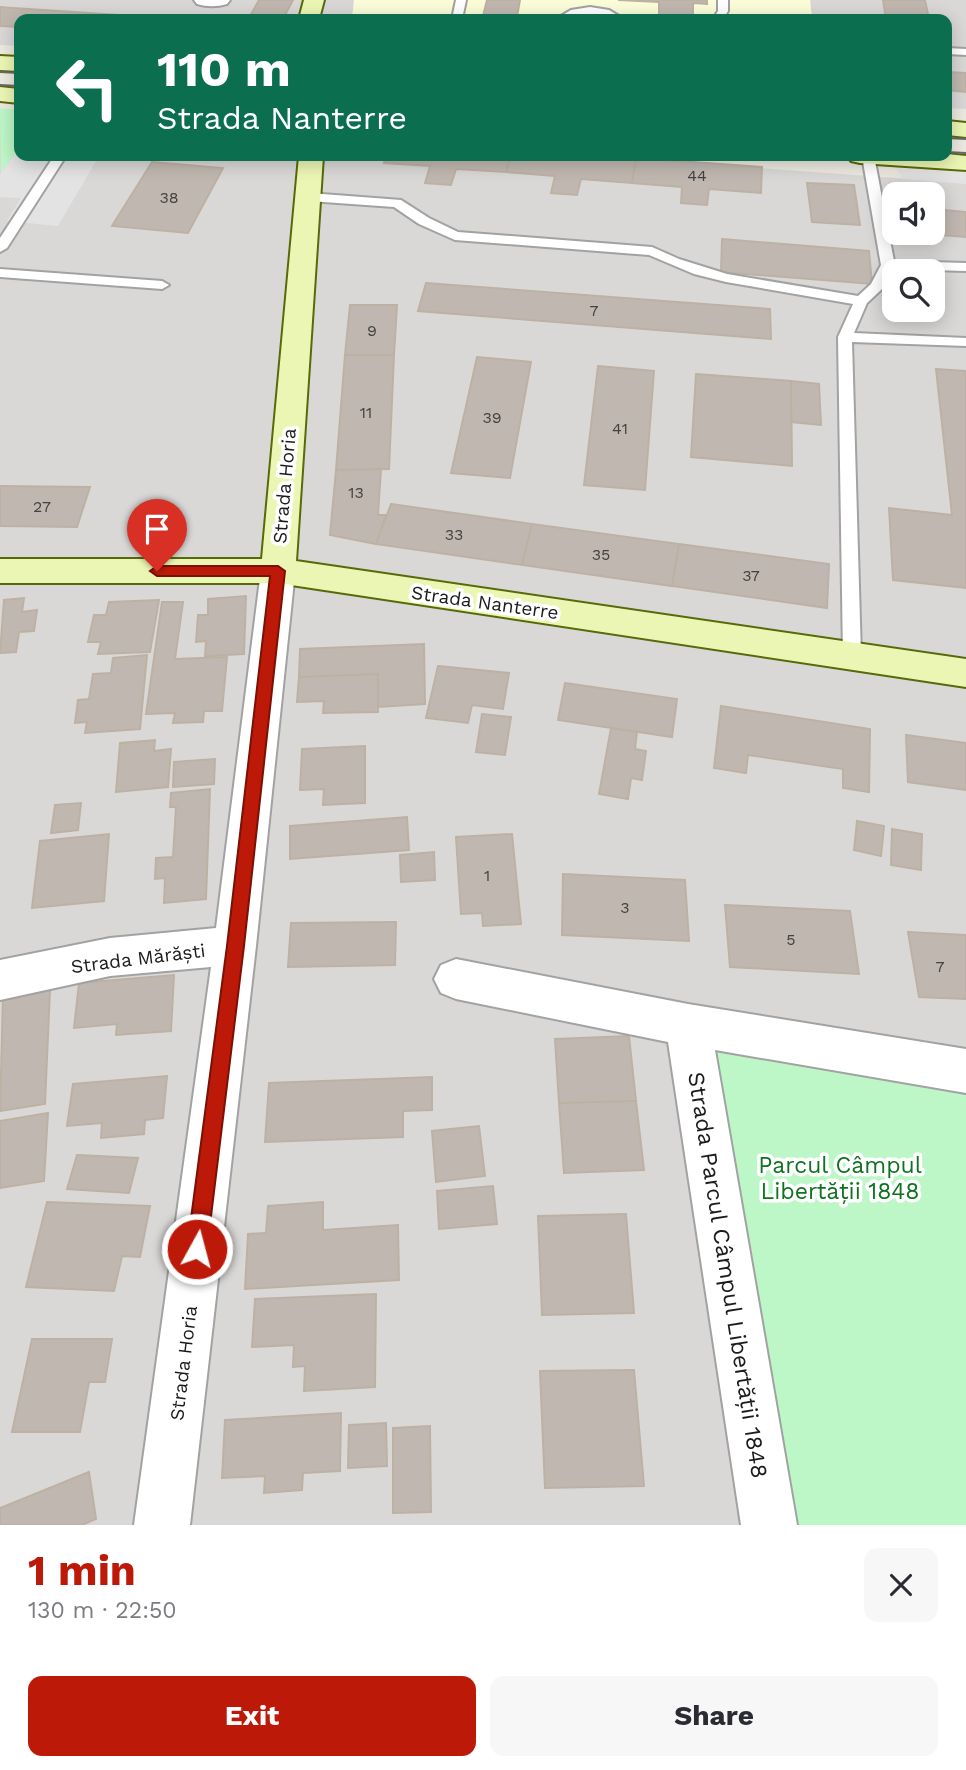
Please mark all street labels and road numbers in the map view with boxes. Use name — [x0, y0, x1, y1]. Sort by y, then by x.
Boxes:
street label: Strada Horia — [268, 427, 301, 545]
street label: Strada Nanterre — [410, 581, 560, 624]
street label: Strada Mărăști — [70, 939, 207, 978]
street label: Strada Parcul Câmpul Libertății 1848 — [682, 1070, 773, 1480]
street label: Strada Horia — [165, 1304, 202, 1422]

